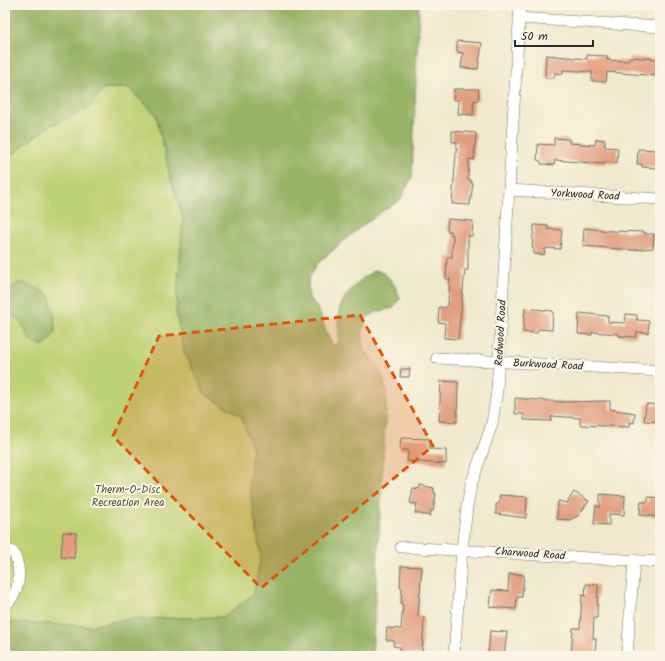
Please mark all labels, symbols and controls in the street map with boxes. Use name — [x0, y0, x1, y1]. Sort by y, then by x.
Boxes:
scale bar — [515, 22, 593, 48]
text: 50 m — [521, 27, 548, 46]
street label: Yorkwood Road — [550, 184, 621, 206]
street label: Redwood Road — [490, 299, 512, 367]
street label: Burkwood Road — [512, 354, 584, 376]
park label: Therm-O-Disc Recreation Area — [92, 481, 164, 512]
street label: Charwood Road — [494, 543, 566, 565]

